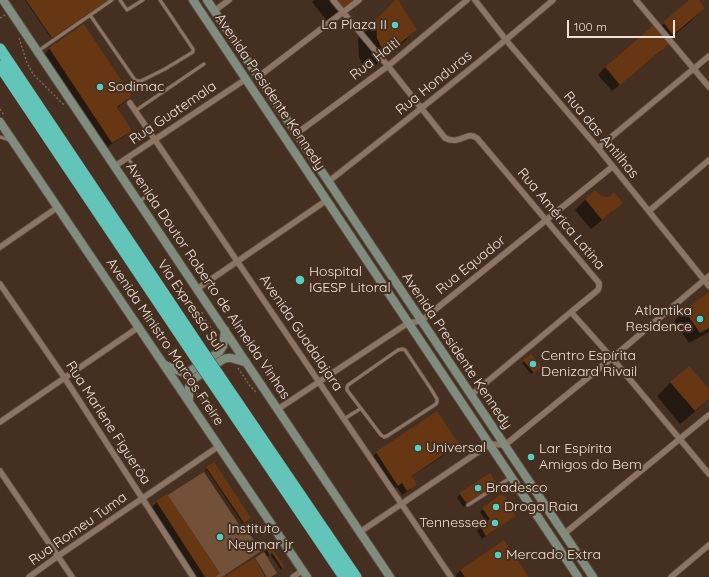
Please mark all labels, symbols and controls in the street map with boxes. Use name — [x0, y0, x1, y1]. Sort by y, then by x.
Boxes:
street label: Avenida Presidente Kennedy — [211, 11, 329, 173]
scale bar — [569, 12, 677, 38]
place label: La Plaza II — [321, 17, 387, 33]
text: 100 m — [574, 19, 607, 34]
marker: La Plaza II — [390, 20, 400, 30]
street label: Rua Haiti — [347, 34, 403, 84]
street label: Rua Honduras — [393, 47, 475, 119]
street label: Rua Guatemala — [126, 78, 220, 148]
place label: Sodimac — [108, 79, 164, 95]
marker: Sodimac — [95, 82, 105, 92]
street label: Rua das Antilhas — [560, 88, 642, 182]
street label: Avenida Doutor Roberto de Almeida Vinhas — [122, 160, 294, 402]
street label: Rua América Latina — [514, 165, 608, 273]
street label: Rua Equador — [433, 232, 509, 298]
street label: Avenida Ministro Marcos Freire — [103, 255, 227, 429]
street label: Via Expressa Sul — [154, 257, 226, 353]
place label: Hospital IGESP Litoral — [309, 264, 391, 296]
street label: Avenida Presidente Kennedy — [398, 270, 516, 432]
street label: Avenida Guadalajara — [256, 272, 346, 394]
marker: Hospital IGESP Litoral — [294, 274, 306, 286]
place label: Atlantika Residence — [626, 303, 692, 336]
marker: Atlantika Residence — [695, 314, 705, 324]
place label: Centro Espírita Denizard Rivail — [541, 348, 637, 380]
street label: Rua Marlene Figuerôa — [62, 358, 154, 488]
marker: Centro Espírita Denizard Rivail — [528, 359, 538, 369]
place label: Universal — [426, 440, 486, 456]
place label: Lar Espírita Amigos do Bem — [539, 441, 642, 474]
marker: Universal — [413, 443, 423, 453]
marker: Lar Espírita Amigos do Bem — [526, 452, 536, 462]
place label: Bradesco — [486, 480, 547, 496]
marker: Bradesco — [473, 483, 483, 493]
street label: Rua Romeu Tuma — [26, 489, 130, 569]
place label: Droga Raia — [504, 499, 578, 515]
marker: Droga Raia — [491, 502, 501, 512]
place label: Tennessee — [419, 515, 487, 531]
marker: Tennessee — [490, 518, 500, 528]
place label: Instituto Neymar jr — [228, 521, 294, 554]
marker: Instituto Neymar jr — [215, 532, 225, 542]
place label: Mercado Extra — [506, 547, 601, 563]
marker: Mercado Extra — [493, 550, 503, 560]

